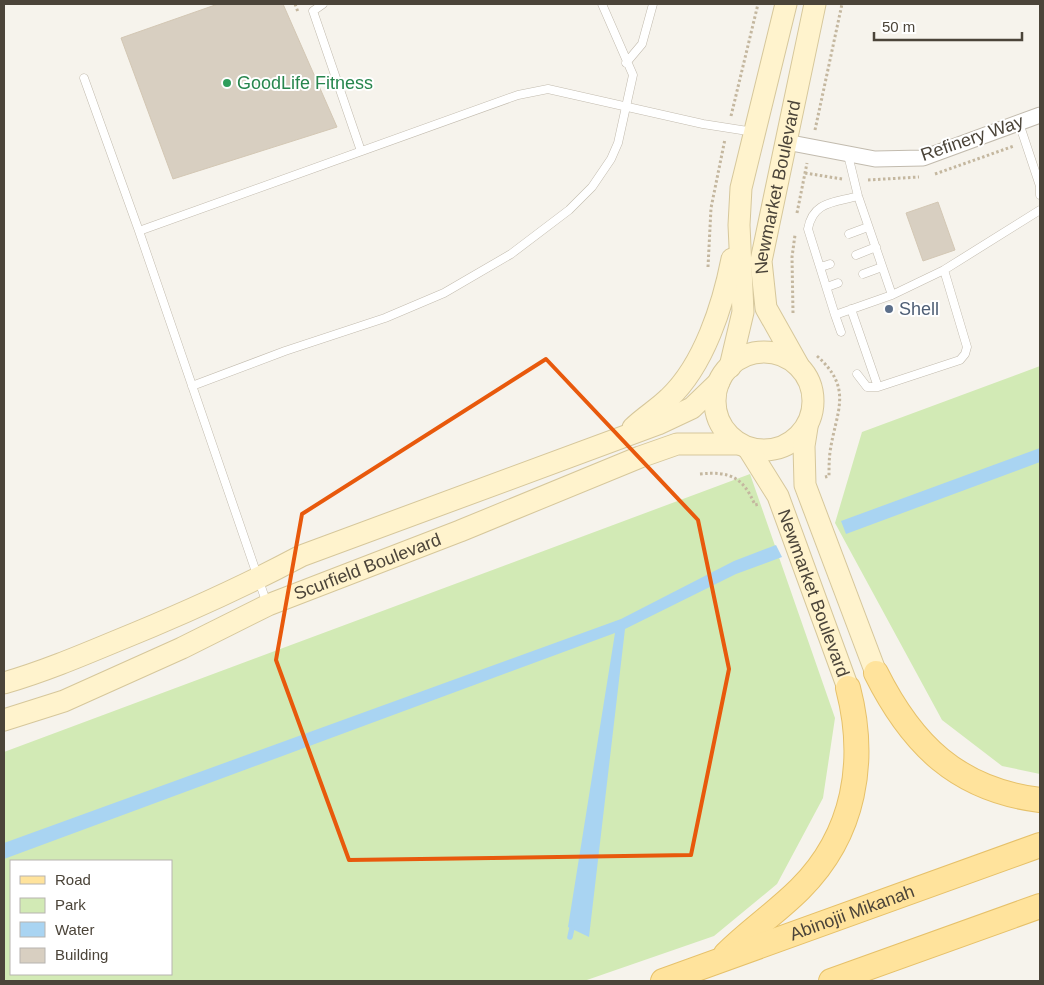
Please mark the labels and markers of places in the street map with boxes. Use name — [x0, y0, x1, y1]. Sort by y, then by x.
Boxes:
place label: GoodLife Fitness — [237, 73, 373, 93]
marker: GoodLife Fitness — [221, 77, 233, 89]
place label: Shell — [899, 299, 939, 319]
marker: Shell — [883, 303, 895, 315]

